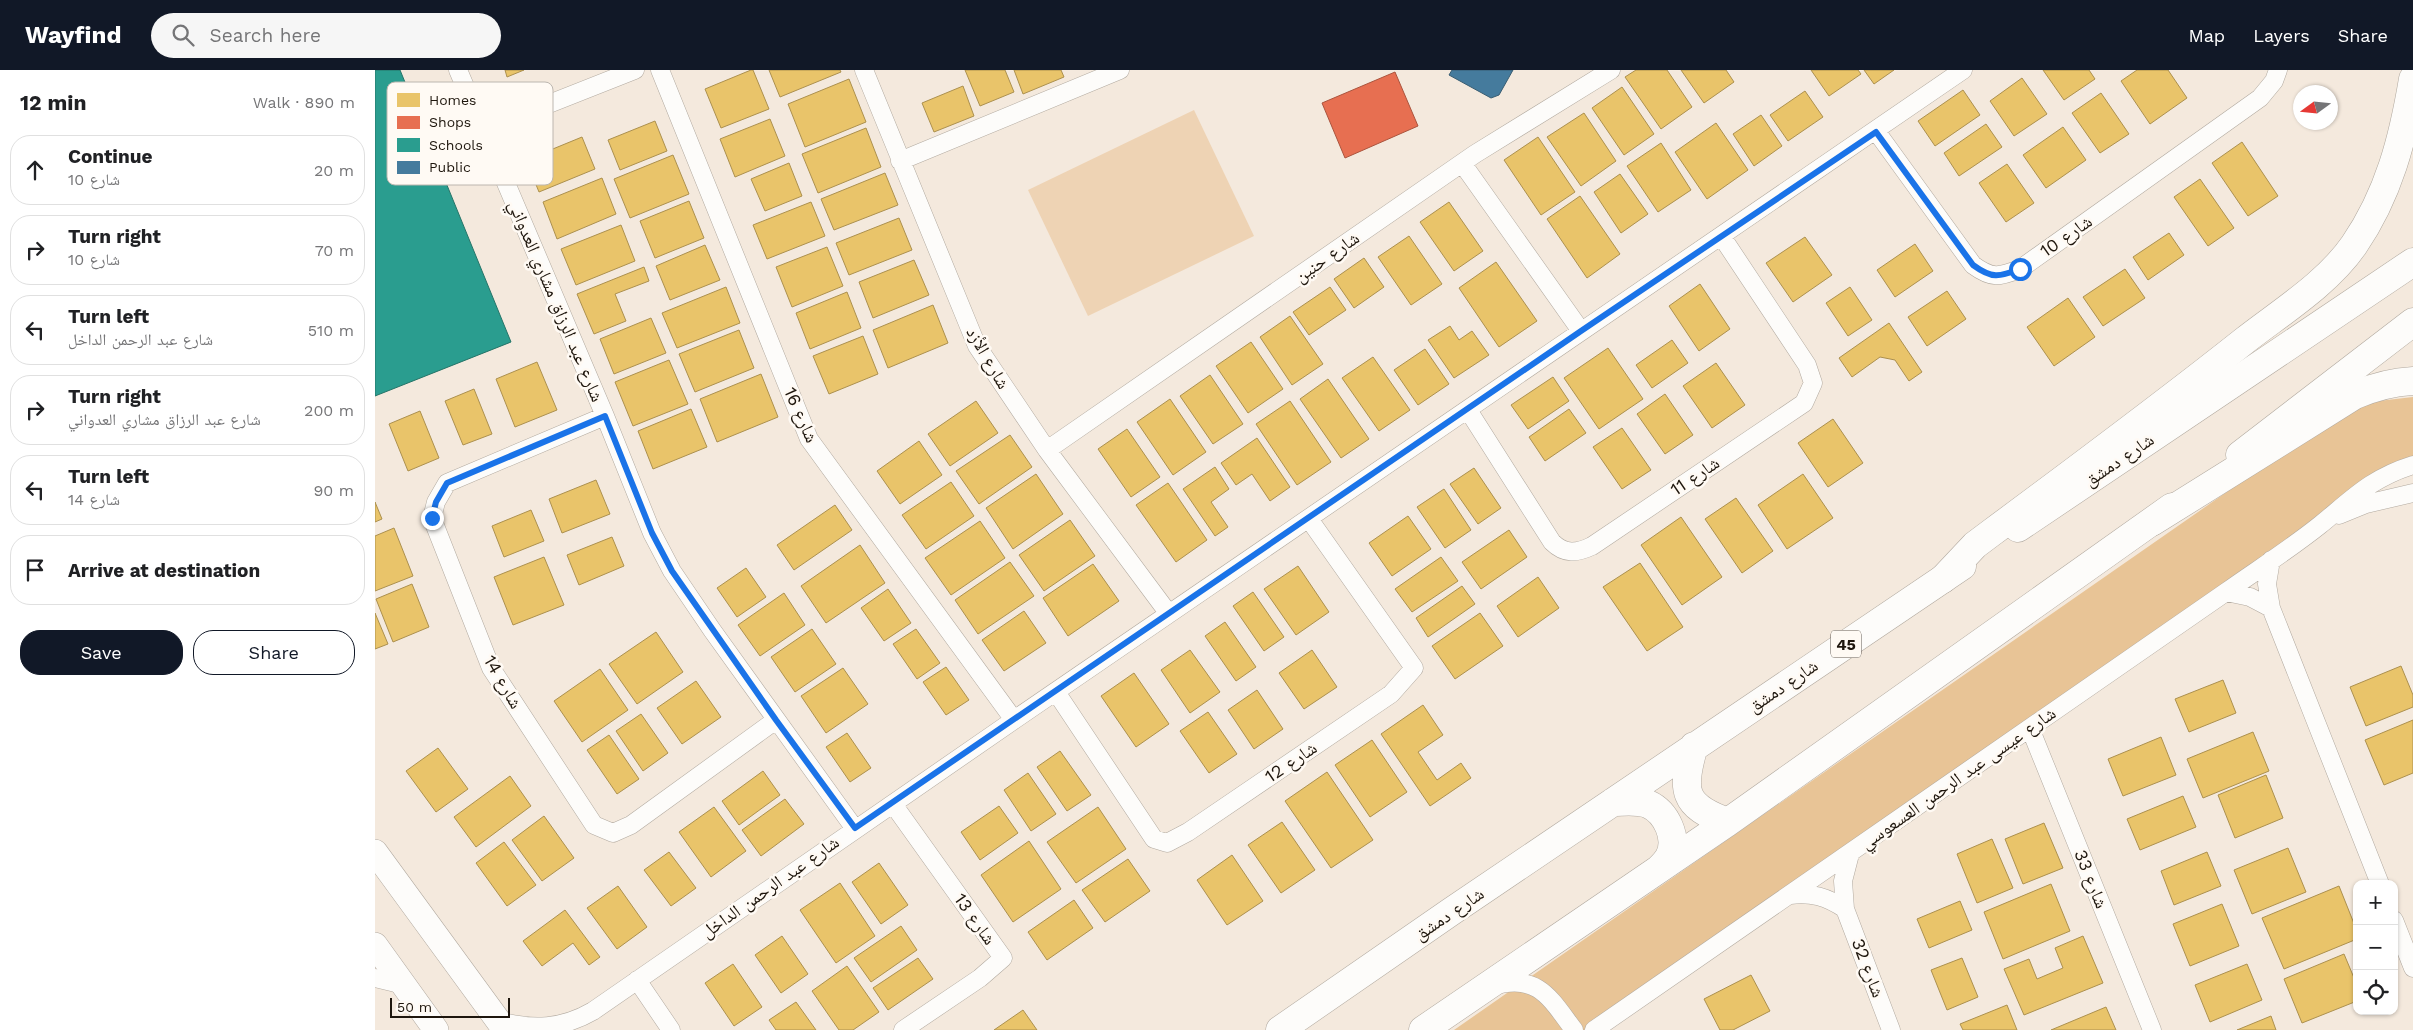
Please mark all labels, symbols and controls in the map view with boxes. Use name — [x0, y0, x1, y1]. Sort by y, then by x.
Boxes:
search box — [151, 13, 501, 58]
text: Wayfind — [25, 21, 121, 49]
icon: search — [169, 21, 197, 49]
text: Search here — [209, 24, 321, 47]
text: Map — [2188, 25, 2225, 46]
text: Layers — [2253, 25, 2310, 46]
text: Share — [2338, 25, 2388, 46]
legend — [387, 82, 553, 185]
north arrow — [2293, 85, 2338, 130]
text: 12 min — [20, 90, 86, 115]
text: Homes — [429, 92, 476, 108]
text: Walk · 890 m — [253, 93, 355, 112]
text: Shops — [429, 114, 471, 130]
text: Schools — [429, 137, 483, 153]
text: Continue — [68, 145, 152, 168]
icon: ahead — [21, 156, 49, 184]
text: Public — [429, 159, 471, 175]
text: 20 m — [314, 161, 354, 180]
text: شارع 10 — [68, 170, 120, 189]
street label: شارع عبد الرزاق مشاري العدواني — [500, 197, 608, 406]
street label: شارع 10 — [2036, 210, 2096, 262]
text: Turn right — [68, 225, 161, 248]
street label: شارع حنين — [1290, 227, 1364, 287]
icon: right — [21, 236, 49, 264]
text: 70 m — [315, 241, 354, 260]
text: شارع 10 — [68, 250, 120, 269]
route start — [2009, 258, 2032, 281]
text: Turn left — [68, 305, 149, 328]
icon: left — [21, 316, 49, 344]
text: 510 m — [308, 321, 354, 340]
street label: شارع الأزد — [961, 323, 1015, 393]
text: شارع عبد الرحمن الداخل — [68, 330, 213, 349]
street label: شارع 16 — [779, 384, 823, 446]
text: Turn right — [68, 385, 161, 408]
icon: right — [21, 396, 49, 424]
text: 200 m — [304, 401, 354, 420]
text: شارع عبد الرزاق مشاري العدواني — [68, 410, 261, 429]
street label: شارع دمشق — [2080, 429, 2158, 491]
street label: شارع 11 — [1666, 452, 1724, 500]
text: Turn left — [68, 465, 149, 488]
icon: left — [21, 476, 49, 504]
text: 90 m — [313, 481, 354, 500]
text: شارع 14 — [68, 490, 120, 509]
route end — [421, 507, 444, 530]
icon: arrive — [21, 556, 49, 584]
text: Arrive at destination — [68, 559, 260, 582]
button: Save — [20, 630, 183, 675]
button: Share — [193, 630, 355, 675]
road number: 45 — [1831, 630, 1861, 658]
street label: شارع 14 — [479, 651, 527, 713]
street label: شارع دمشق — [1744, 655, 1822, 717]
street label: شارع عيسى عبد الرحمن العسعوسي — [1856, 702, 2062, 857]
street label: شارع 12 — [1261, 737, 1321, 787]
street label: شارع عبد الرحمن الداخل — [697, 831, 843, 943]
street label: شارع 33 — [2069, 846, 2113, 912]
map controls — [2353, 880, 2398, 1015]
button: + — [2353, 880, 2398, 925]
street label: شارع دمشق — [1410, 883, 1488, 945]
street label: شارع 13 — [949, 889, 1001, 949]
button: − — [2353, 925, 2398, 970]
street label: شارع 32 — [1847, 935, 1889, 1001]
button: locate — [2353, 970, 2398, 1015]
scale bar — [390, 995, 510, 1018]
text: 50 m — [397, 999, 432, 1015]

